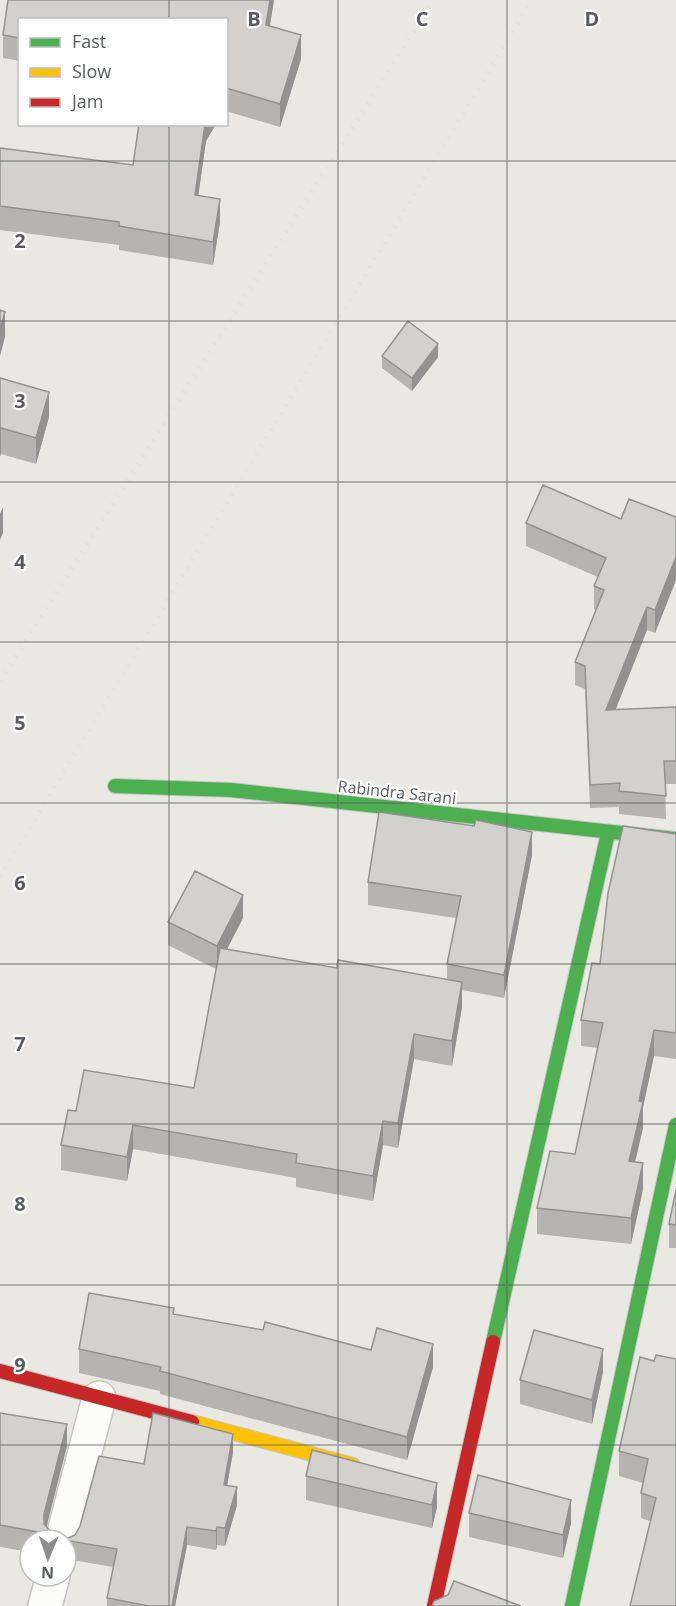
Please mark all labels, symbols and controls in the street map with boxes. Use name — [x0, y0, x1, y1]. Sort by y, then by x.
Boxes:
text: B — [247, 5, 261, 32]
text: C — [416, 5, 429, 32]
text: D — [585, 5, 599, 32]
legend — [18, 18, 228, 126]
text: Fast — [72, 29, 106, 53]
text: Slow — [72, 59, 111, 83]
text: Jam — [70, 89, 104, 113]
text: 2 — [14, 227, 26, 254]
text: 3 — [14, 387, 26, 414]
text: 4 — [14, 548, 26, 575]
text: 5 — [14, 709, 26, 736]
street label: Rabindra Sarani — [337, 775, 457, 809]
text: 6 — [14, 869, 26, 896]
text: 7 — [14, 1030, 26, 1057]
text: 8 — [14, 1190, 26, 1217]
text: 9 — [14, 1351, 26, 1378]
north arrow — [18, 1528, 78, 1588]
text: N — [41, 1562, 54, 1584]

